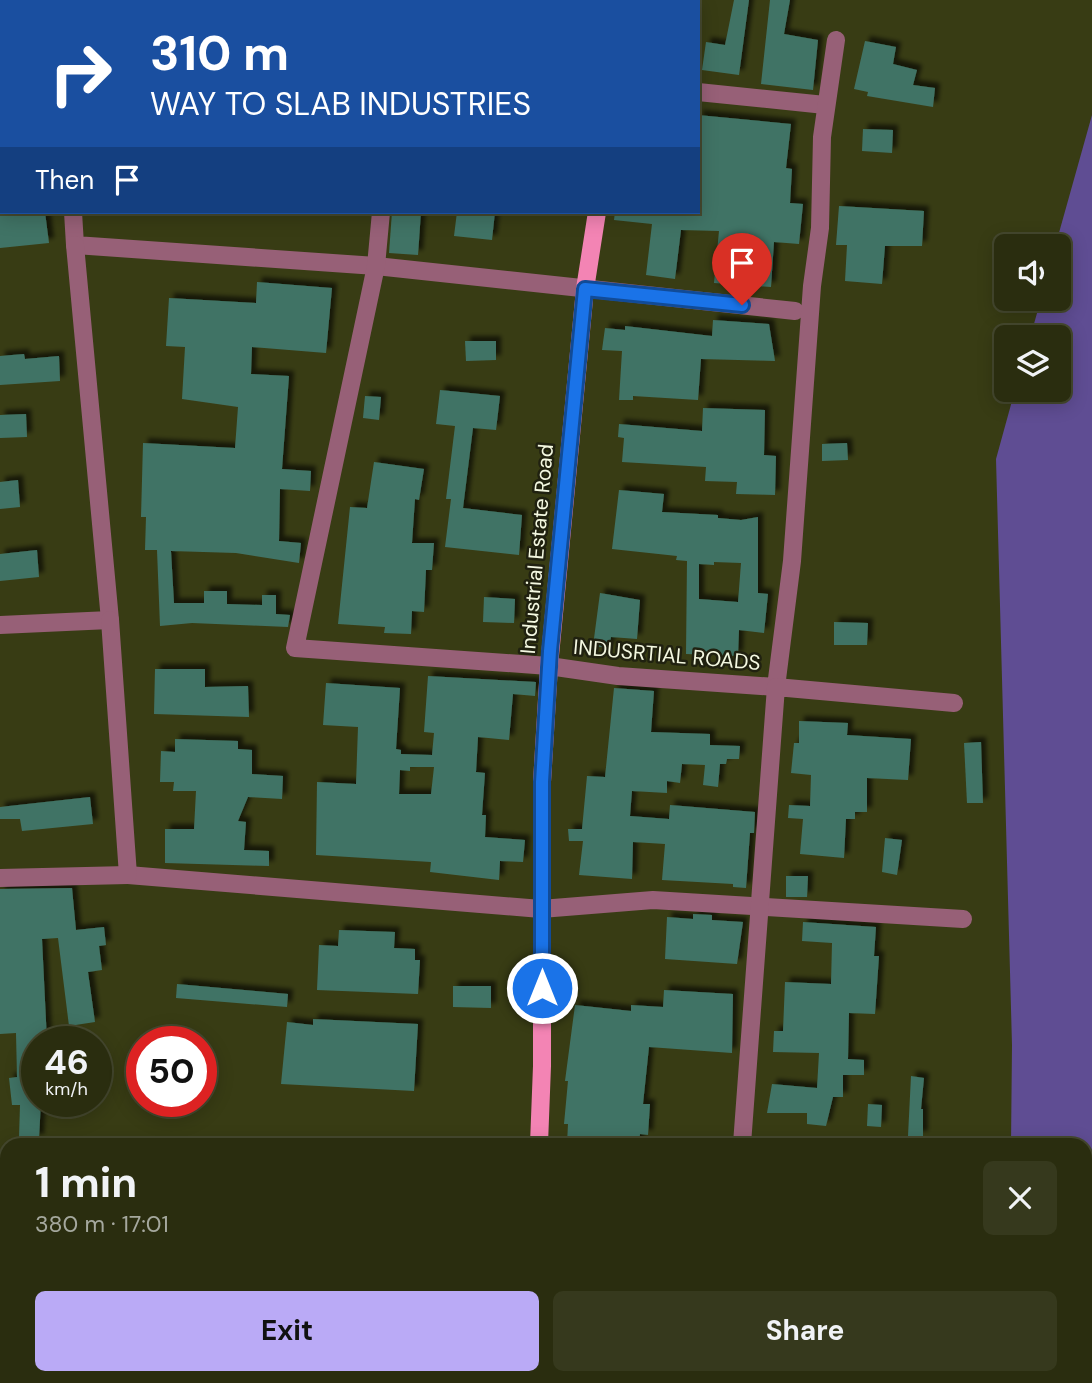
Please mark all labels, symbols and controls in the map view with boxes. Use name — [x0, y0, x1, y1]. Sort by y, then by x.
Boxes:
text: 310 m — [150, 21, 289, 85]
icon: right — [35, 28, 126, 119]
text: WAY TO SLAB INDUSTRIES — [150, 83, 531, 125]
icon: arrive — [108, 161, 146, 199]
text: Then — [35, 163, 94, 197]
pin — [712, 233, 772, 305]
map controls — [994, 234, 1071, 402]
button: sound — [994, 234, 1071, 311]
icon: arrive — [723, 244, 761, 282]
button: layers — [994, 325, 1071, 402]
street label: Industrial Estate Road — [514, 443, 560, 655]
street label: INDUSRTIAL ROADS — [572, 633, 762, 677]
position arrow — [505, 951, 579, 1025]
speed limit sign: 50 — [126, 1026, 217, 1117]
text: 46 — [44, 1039, 89, 1085]
text: km/h — [45, 1077, 88, 1101]
text: 1 min — [35, 1155, 137, 1210]
button: close — [983, 1161, 1057, 1235]
text: 380 m · 17:01 — [35, 1209, 169, 1239]
button: Exit — [35, 1291, 539, 1371]
button: Share — [553, 1291, 1057, 1371]

